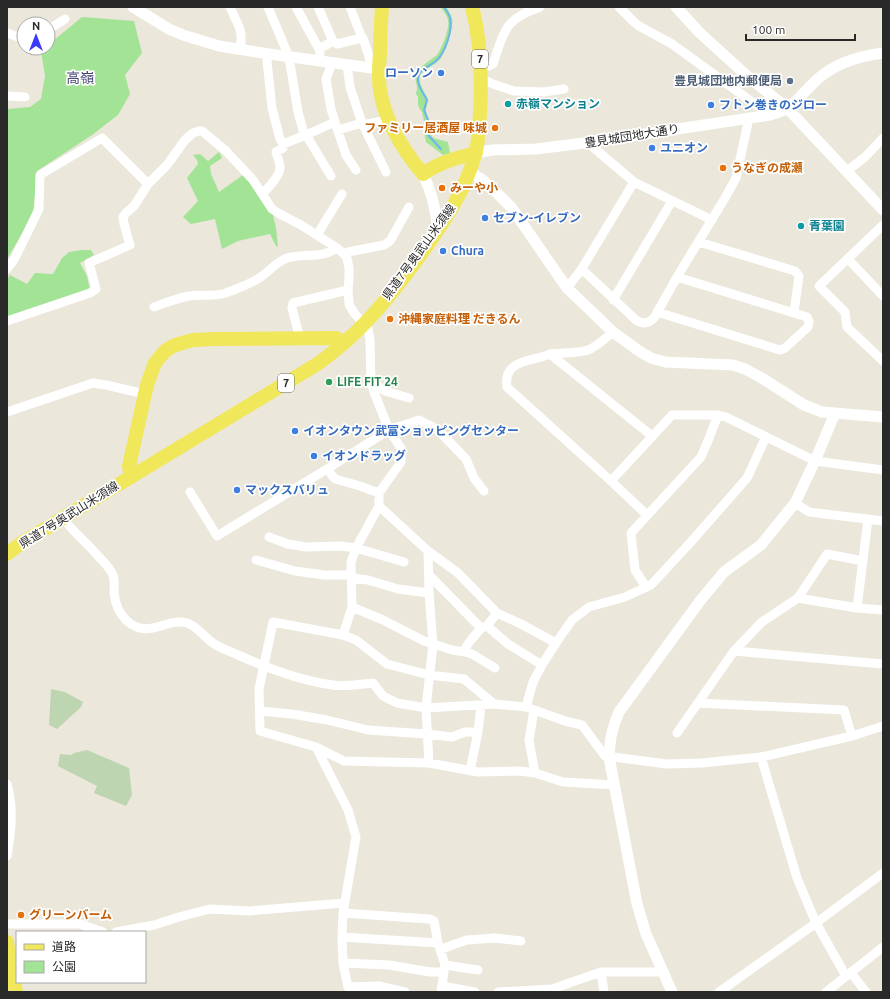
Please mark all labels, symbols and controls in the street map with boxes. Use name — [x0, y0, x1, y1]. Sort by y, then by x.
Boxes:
north arrow — [16, 16, 56, 56]
scale bar — [746, 16, 855, 42]
text: N — [32, 20, 40, 32]
text: 100 m — [752, 23, 785, 36]
road number: 7 — [472, 50, 488, 68]
place label: ローソン — [385, 66, 433, 79]
marker: ローソン — [436, 68, 446, 78]
district label: 高嶺 — [66, 70, 94, 86]
place label: 豊見城団地内郵便局 — [674, 74, 782, 87]
marker: 豊見城団地内郵便局 — [785, 76, 795, 86]
place label: 赤嶺マンション — [516, 97, 600, 110]
place label: フトン巻きのジロー — [719, 98, 827, 111]
marker: 赤嶺マンション — [503, 99, 513, 109]
marker: フトン巻きのジロー — [706, 100, 716, 110]
place label: ファミリー居酒屋 味城 — [364, 121, 487, 134]
street label: 豊見城団地大通り — [583, 122, 680, 149]
marker: ファミリー居酒屋 味城 — [490, 123, 500, 133]
place label: ユニオン — [660, 141, 708, 154]
marker: ユニオン — [647, 143, 657, 153]
place label: うなぎの成瀬 — [731, 161, 803, 174]
marker: うなぎの成瀬 — [718, 163, 728, 173]
place label: みーや小 — [450, 181, 498, 194]
marker: みーや小 — [437, 183, 447, 193]
street label: 県道7号奥武山米須線 — [380, 201, 458, 302]
place label: セブン-イレブン — [493, 211, 581, 224]
marker: セブン-イレブン — [480, 213, 490, 223]
place label: 青葉園 — [809, 219, 845, 232]
marker: 青葉園 — [796, 221, 806, 231]
place label: Chura — [451, 244, 484, 257]
marker: Chura — [438, 246, 448, 256]
place label: 沖縄家庭料理 だきるん — [398, 312, 521, 325]
marker: 沖縄家庭料理 だきるん — [385, 314, 395, 324]
road number: 7 — [278, 374, 294, 392]
place label: LIFE FIT 24 — [337, 375, 398, 388]
marker: LIFE FIT 24 — [324, 377, 334, 387]
place label: イオンタウン武富ショッピングセンター — [303, 424, 519, 437]
marker: イオンタウン武富ショッピングセンター — [290, 426, 300, 436]
place label: イオンドラッグ — [322, 449, 406, 462]
marker: イオンドラッグ — [309, 451, 319, 461]
street label: 県道7号奥武山米須線 — [17, 479, 121, 551]
place label: マックスバリュ — [245, 483, 329, 496]
marker: マックスバリュ — [232, 485, 242, 495]
place label: グリーンバーム — [29, 908, 112, 921]
marker: グリーンバーム — [16, 910, 26, 920]
legend — [16, 931, 146, 983]
text: 道路 — [52, 940, 76, 953]
text: 公園 — [52, 960, 76, 973]

